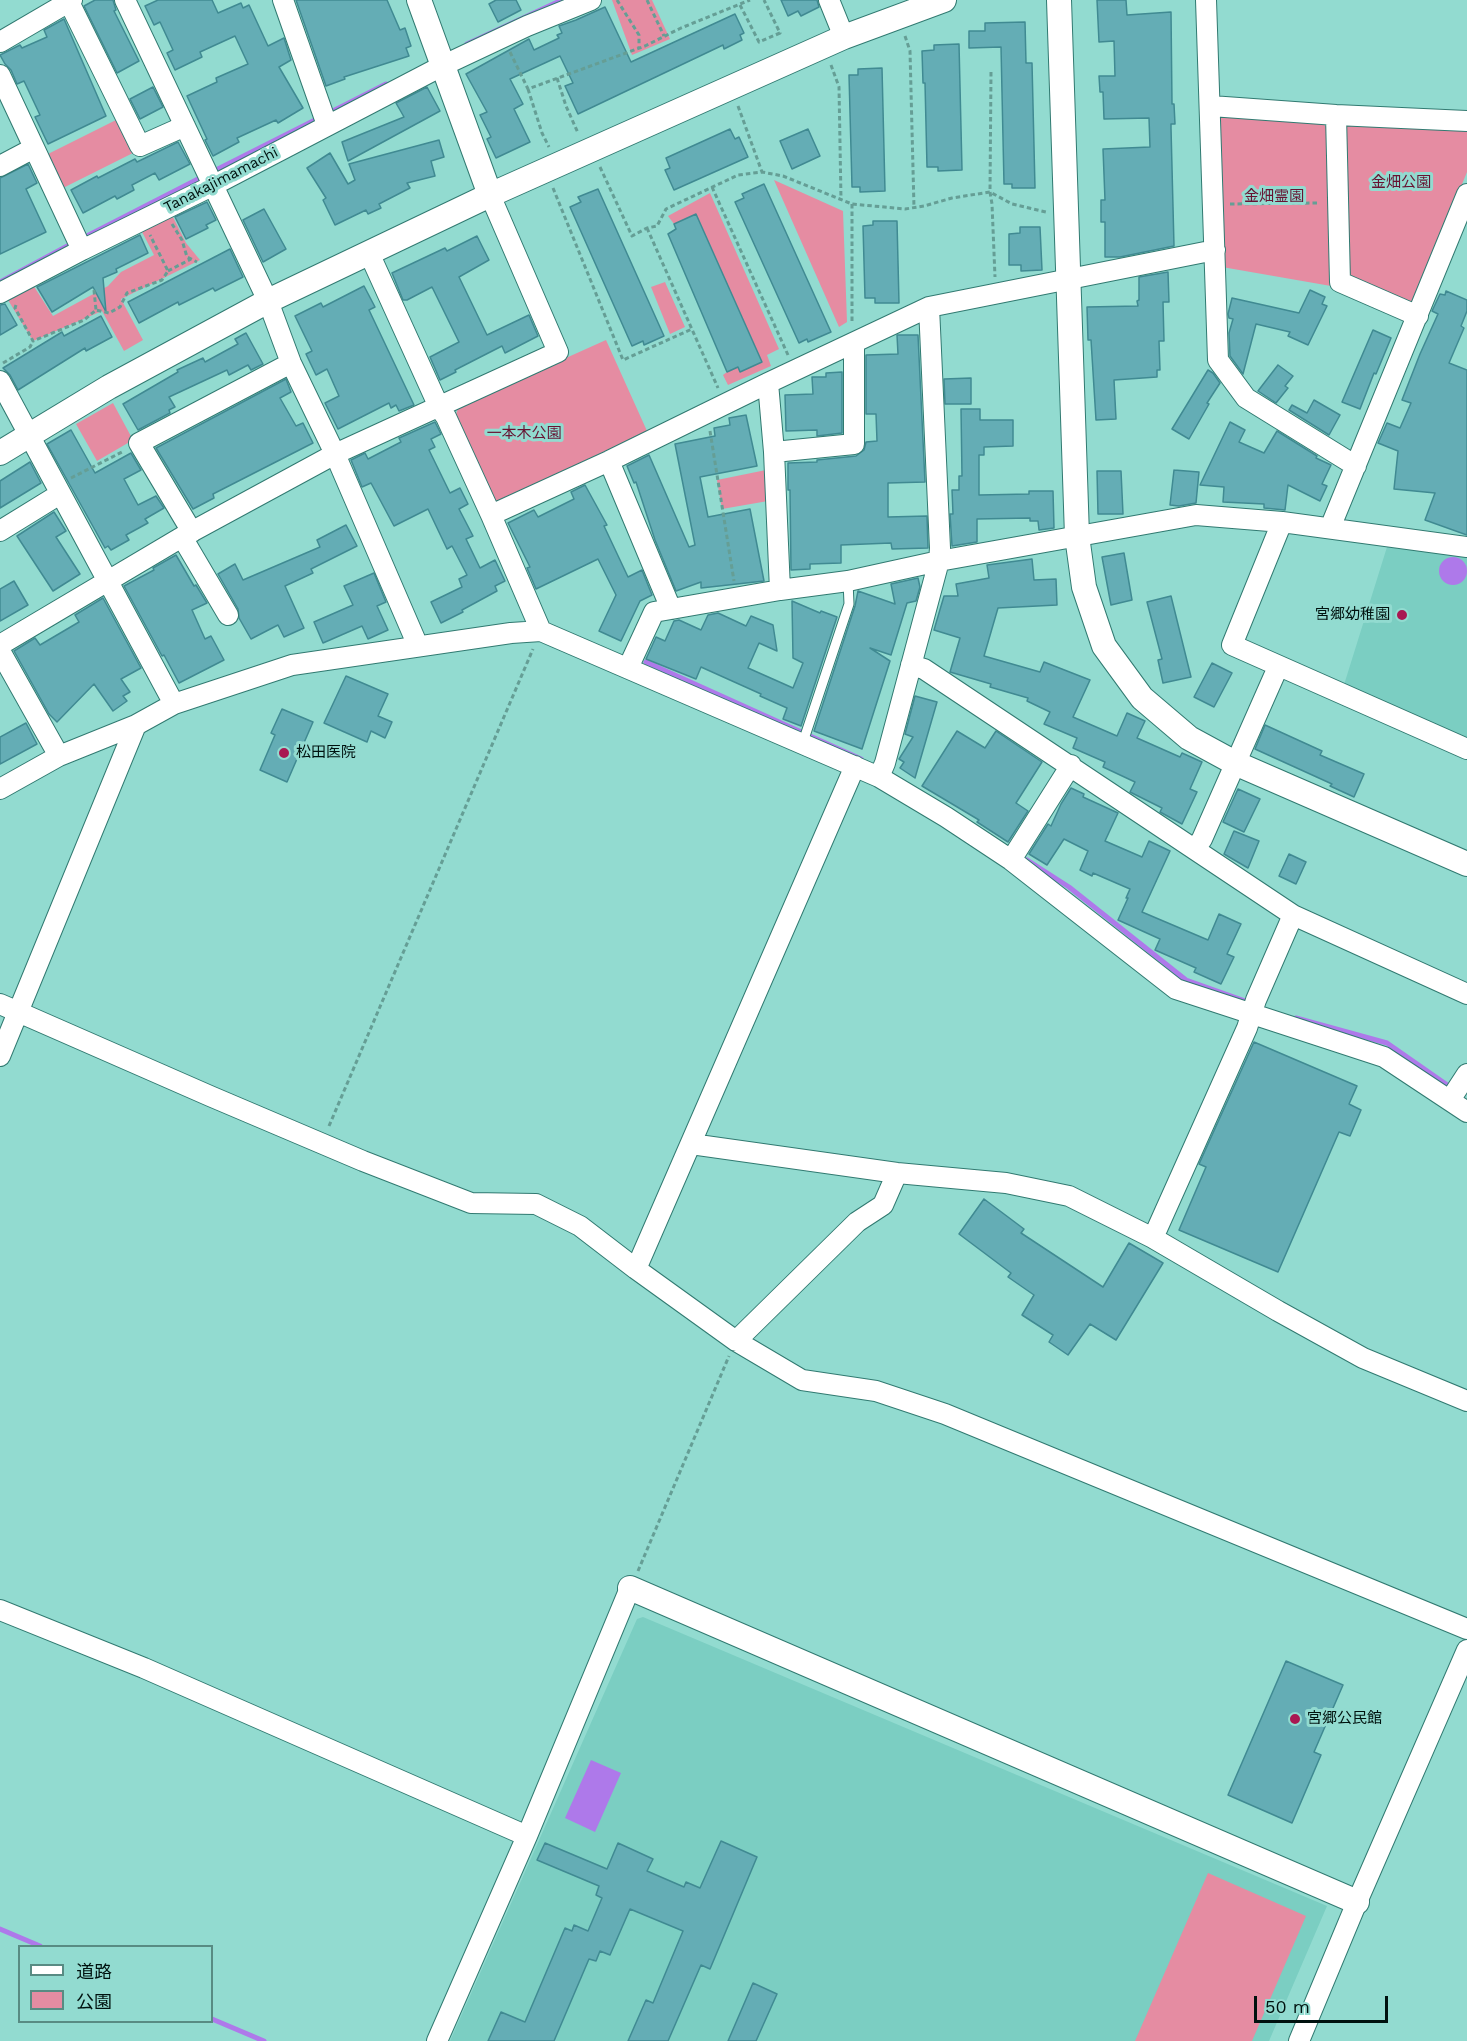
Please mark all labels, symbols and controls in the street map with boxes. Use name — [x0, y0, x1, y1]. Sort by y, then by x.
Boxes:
street label: Tanakajimamachi — [161, 143, 281, 217]
park label: 金畑公園 — [1371, 174, 1431, 192]
park label: 金畑霊園 — [1244, 188, 1304, 206]
park label: 一本木公園 — [487, 425, 561, 443]
place label: 宮郷幼稚園 — [1315, 606, 1390, 624]
marker: 宮郷幼稚園 — [1395, 608, 1409, 622]
place label: 松田医院 — [296, 744, 356, 762]
marker: 松田医院 — [277, 746, 291, 760]
place label: 宮郷公民館 — [1307, 1710, 1382, 1728]
marker: 宮郷公民館 — [1288, 1712, 1302, 1726]
legend — [18, 1945, 213, 2023]
text: 道路 — [76, 1961, 112, 1982]
scale bar — [1257, 1984, 1390, 2022]
text: 公園 — [76, 1991, 112, 2012]
text: 50 m — [1265, 1996, 1310, 2017]

